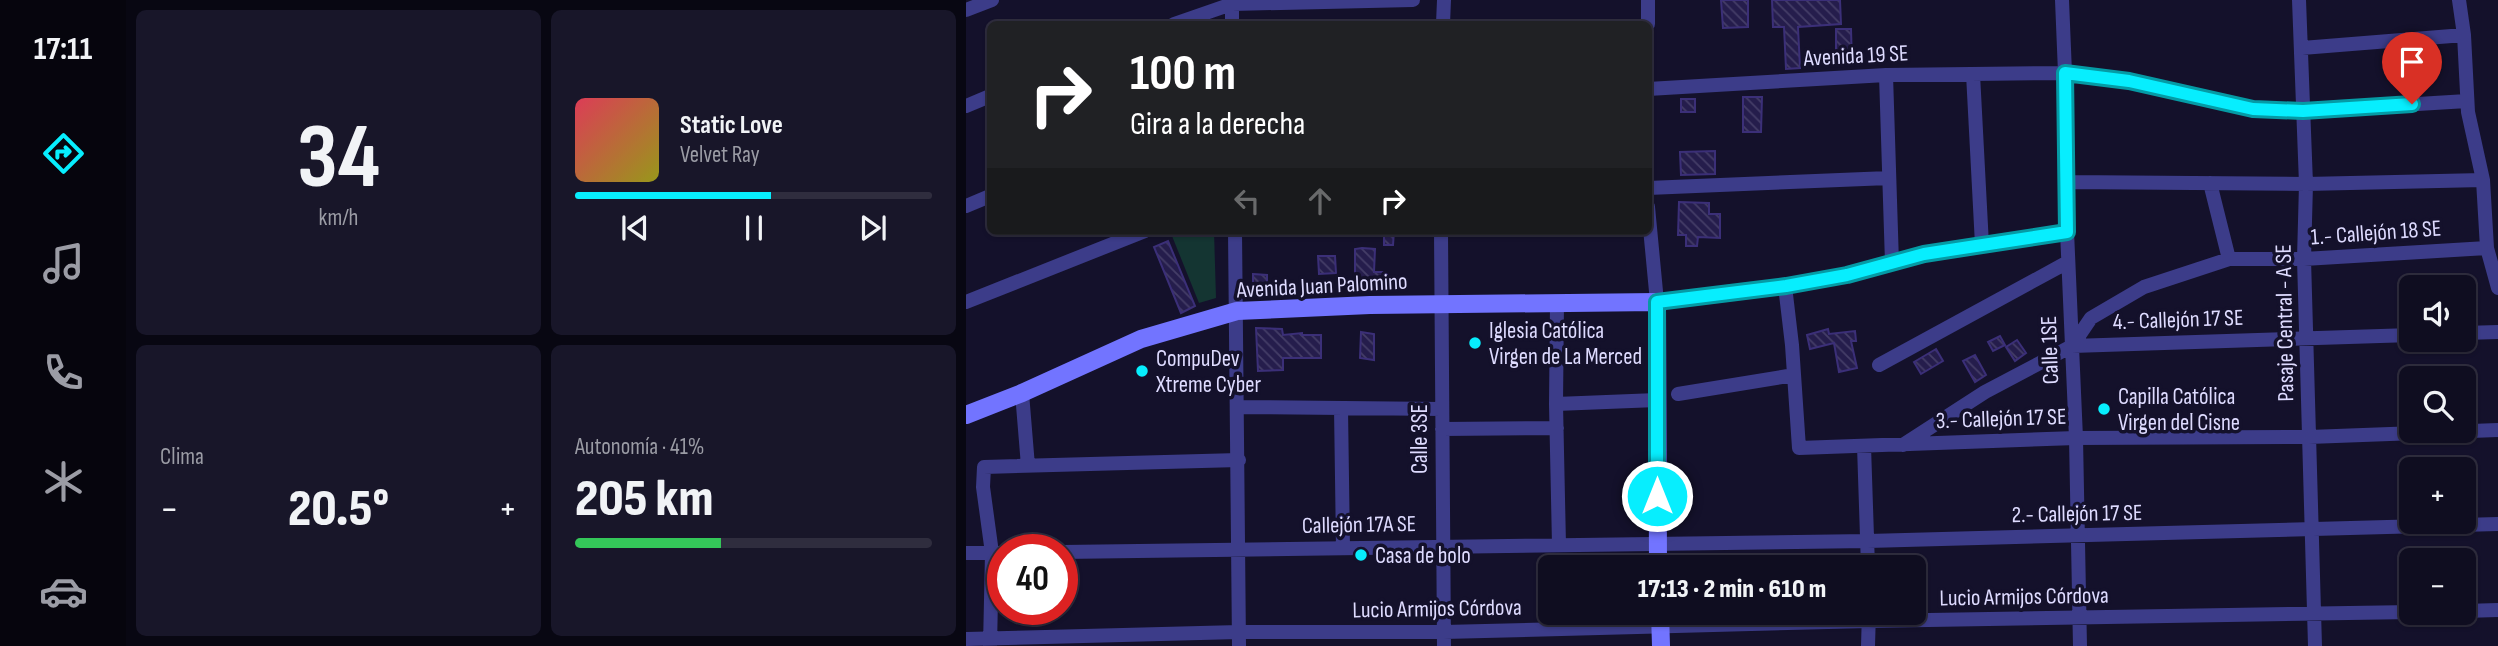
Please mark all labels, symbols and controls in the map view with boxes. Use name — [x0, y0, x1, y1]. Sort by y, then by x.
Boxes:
text: 17:11 — [34, 30, 92, 69]
pin — [2382, 32, 2442, 104]
street label: Avenida 19 SE — [1802, 39, 1909, 73]
icon: arrive — [2393, 43, 2431, 81]
text: 100 m — [1130, 45, 1236, 104]
icon: right — [1015, 49, 1106, 140]
text: 34 — [297, 104, 380, 213]
text: Gira a la derecha — [1130, 105, 1305, 144]
text: Static Love — [680, 110, 783, 141]
icon: directions — [39, 129, 88, 178]
text: Velvet Ray — [680, 141, 760, 169]
icon: left — [1228, 182, 1266, 220]
icon: ahead — [1301, 182, 1339, 220]
icon: right — [1374, 182, 1412, 220]
text: km/h — [319, 204, 358, 232]
icon: previous — [616, 209, 654, 247]
icon: pause — [735, 209, 773, 247]
icon: next — [854, 209, 892, 247]
street label: 1.- Callejón 18 SE — [2310, 214, 2442, 252]
icon: music — [39, 239, 88, 288]
street label: Pasaje Central - A SE — [2270, 244, 2300, 402]
street label: Avenida Juan Palomino — [1235, 268, 1408, 305]
map controls — [2399, 275, 2476, 625]
button: sound — [2399, 275, 2476, 352]
street label: 4.- Callejón 17 SE — [2112, 304, 2244, 336]
street label: Calle 1SE — [2035, 315, 2065, 385]
place label: Iglesia Católica Virgen de La Merced — [1489, 317, 1642, 371]
marker: Iglesia Católica Virgen de La Merced — [1467, 335, 1483, 351]
place label: CompuDev Xtreme Cyber — [1155, 345, 1261, 399]
icon: phone — [39, 348, 88, 397]
marker: CompuDev Xtreme Cyber — [1134, 363, 1150, 379]
button: search — [2399, 366, 2476, 443]
place label: Capilla Católica Virgen del Cisne — [2118, 383, 2240, 437]
marker: Capilla Católica Virgen del Cisne — [2096, 401, 2112, 417]
street label: 3.- Callejón 17 SE — [1935, 403, 2067, 435]
street label: Calle 3SE — [1406, 404, 1434, 474]
text: Autonomía · 41% — [575, 433, 704, 461]
text: Clima — [160, 443, 204, 471]
icon: climate — [39, 457, 88, 506]
button: + — [2399, 457, 2476, 534]
position arrow — [1620, 459, 1694, 533]
text: 205 km — [575, 468, 713, 531]
text: 20.5° — [288, 478, 389, 541]
text: − — [160, 487, 179, 532]
text: + — [498, 487, 517, 532]
street label: 2.- Callejón 17 SE — [2011, 499, 2143, 529]
street label: Callejón 17A SE — [1302, 510, 1416, 540]
speed limit sign: 40 — [987, 534, 1078, 625]
place label: Casa de bolo — [1375, 542, 1471, 570]
marker: Casa de bolo — [1353, 547, 1369, 563]
button: − — [2399, 548, 2476, 625]
icon: car — [39, 567, 88, 616]
text: 17:13 · 2 min · 610 m — [1638, 574, 1826, 605]
street label: Lucio Armijos Córdova — [1939, 582, 2109, 612]
street label: Lucio Armijos Córdova — [1352, 594, 1522, 624]

